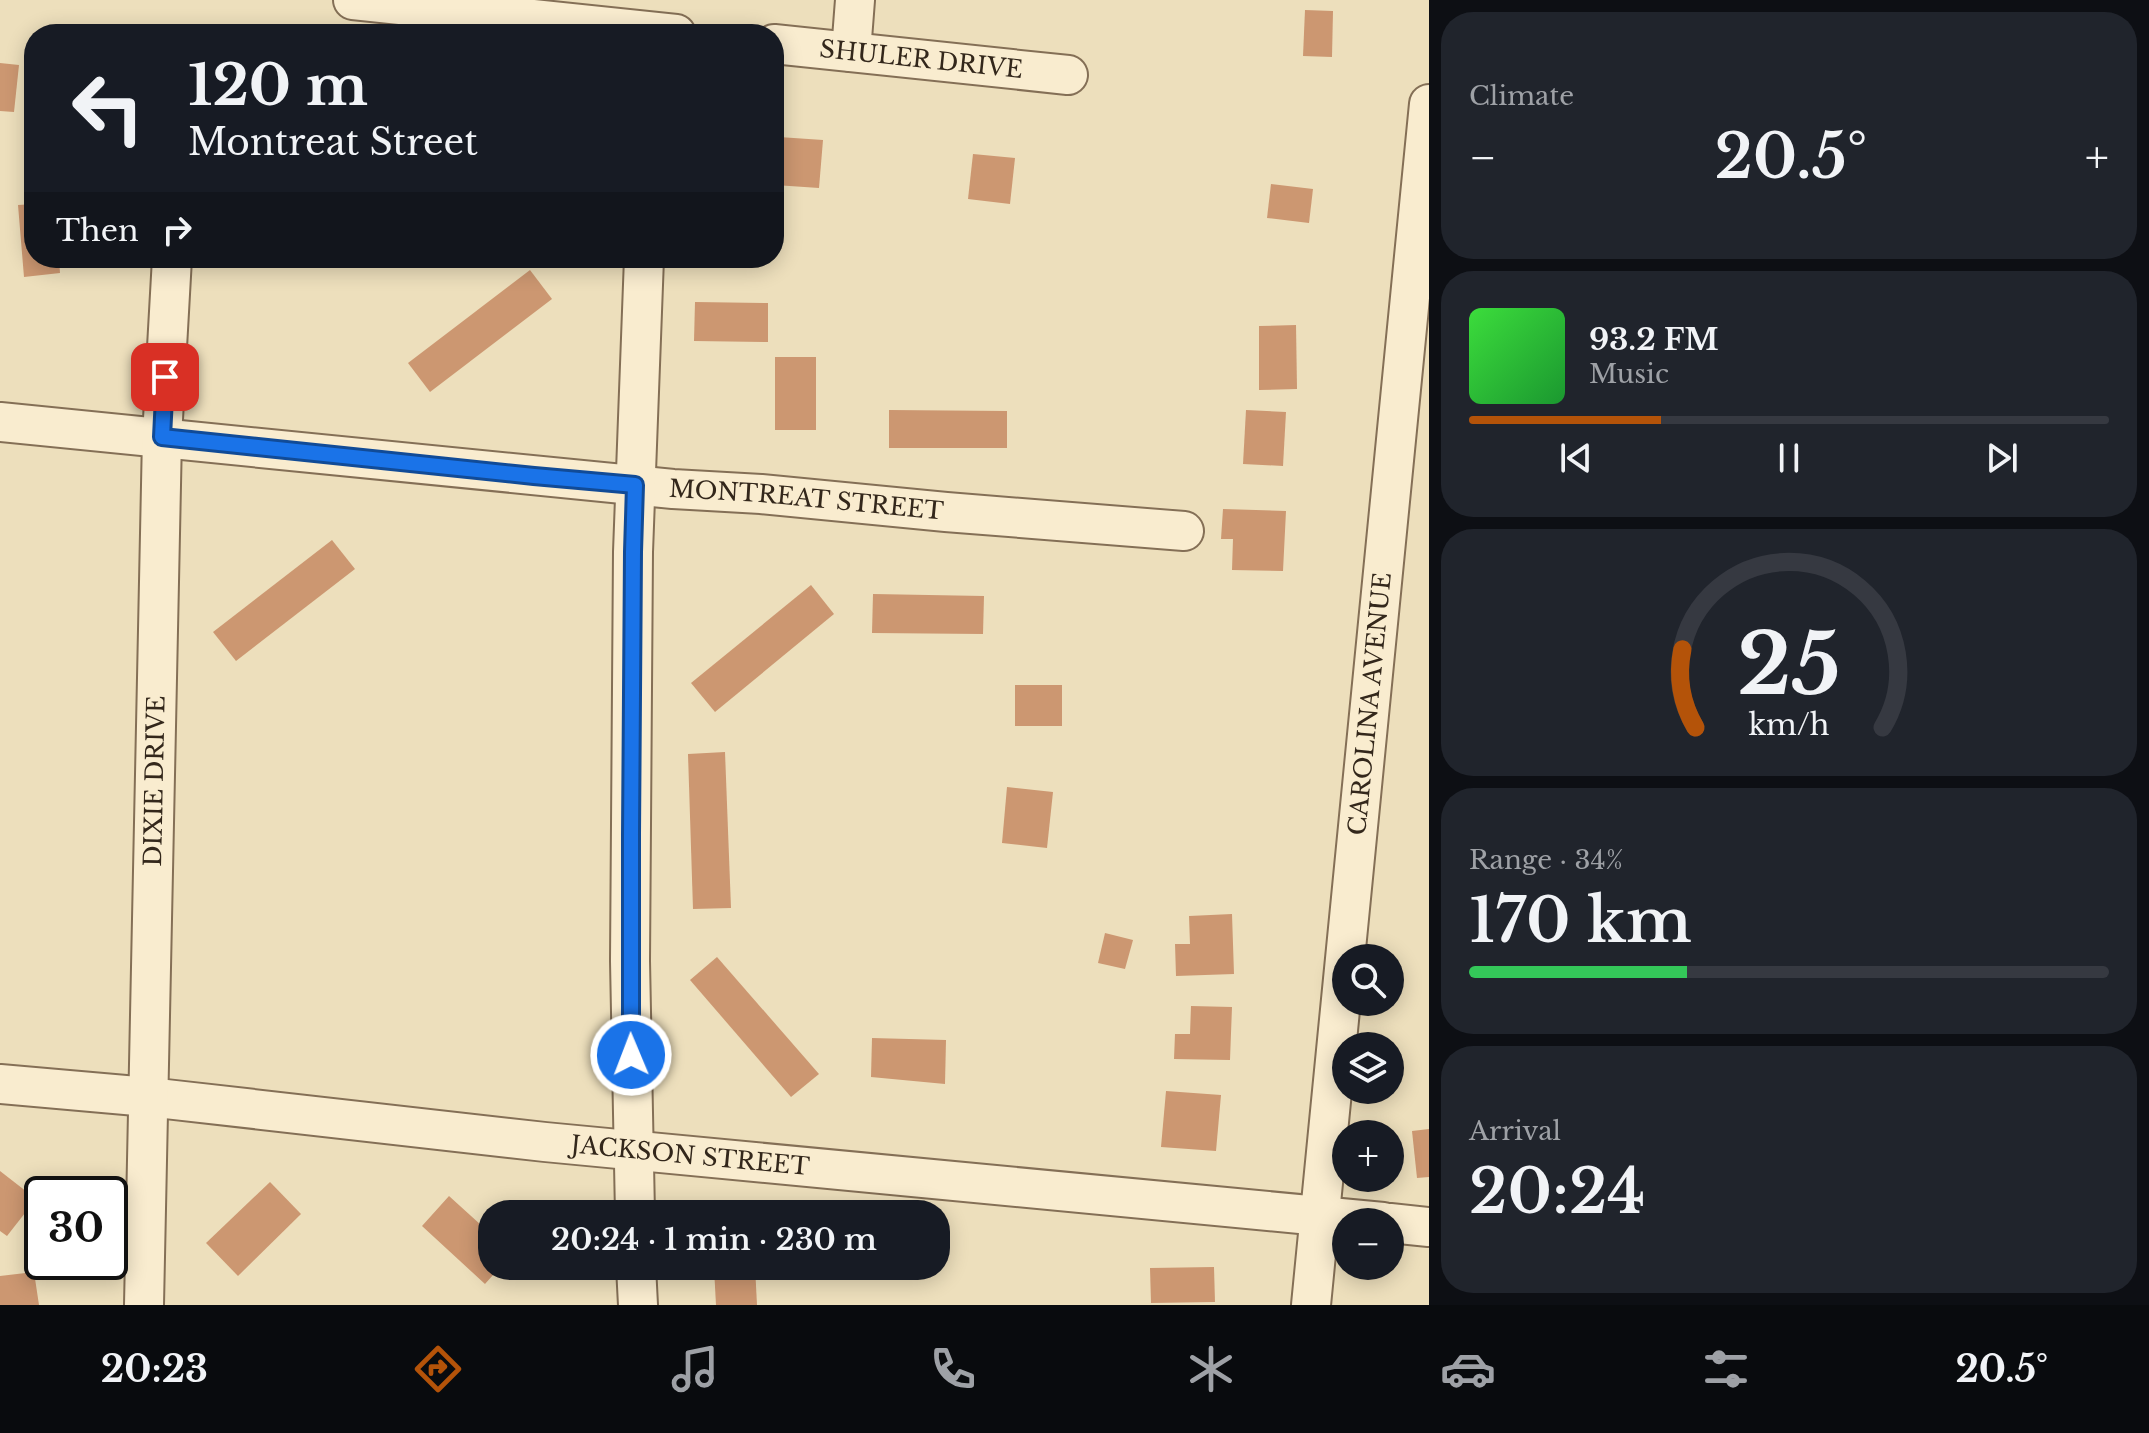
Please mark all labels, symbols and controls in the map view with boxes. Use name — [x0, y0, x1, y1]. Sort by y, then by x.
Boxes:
street label: SHULER DRIVE — [818, 34, 1024, 84]
text: 120 m — [188, 51, 368, 120]
icon: left — [56, 56, 160, 160]
text: Climate — [1469, 80, 1574, 112]
text: Montreat Street — [188, 120, 478, 165]
text: 20.5° — [1714, 120, 1867, 194]
text: − — [1469, 130, 1497, 185]
text: + — [2085, 130, 2109, 185]
icon: right — [155, 208, 199, 252]
text: Then — [56, 212, 139, 249]
text: 93.2 FM — [1589, 321, 1719, 358]
pin — [131, 343, 199, 411]
icon: arrive — [143, 355, 187, 399]
text: Music — [1589, 358, 1669, 390]
icon: previous — [1554, 436, 1598, 480]
icon: pause — [1767, 436, 1811, 480]
icon: next — [1980, 436, 2024, 480]
street label: MONTREAT STREET — [668, 474, 945, 526]
street label: CAROLINA AVENUE — [1342, 571, 1397, 836]
text: 25 — [1737, 613, 1841, 716]
street label: DIXIE DRIVE — [138, 695, 171, 867]
text: km/h — [1748, 708, 1830, 744]
text: Range · 34% — [1469, 844, 1623, 876]
text: 170 km — [1469, 884, 1692, 958]
map controls — [1332, 944, 1404, 1280]
button: search — [1332, 944, 1404, 1016]
position arrow — [589, 1013, 673, 1097]
button: layers — [1332, 1032, 1404, 1104]
text: Arrival — [1469, 1115, 1561, 1147]
button: + — [1332, 1120, 1404, 1192]
street label: JACKSON STREET — [567, 1129, 811, 1181]
text: 20:24 — [1469, 1155, 1646, 1229]
speed limit sign: 30 — [24, 1176, 128, 1280]
button: − — [1332, 1208, 1404, 1280]
text: 20:24 · 1 min · 230 m — [551, 1221, 877, 1258]
icon: directions — [410, 1341, 466, 1397]
icon: music — [667, 1341, 723, 1397]
icon: phone — [925, 1341, 981, 1397]
icon: climate — [1183, 1341, 1239, 1397]
icon: car — [1440, 1341, 1496, 1397]
icon: filters — [1698, 1341, 1754, 1397]
text: 20:23 — [101, 1347, 208, 1392]
text: 20.5° — [1955, 1347, 2048, 1392]

